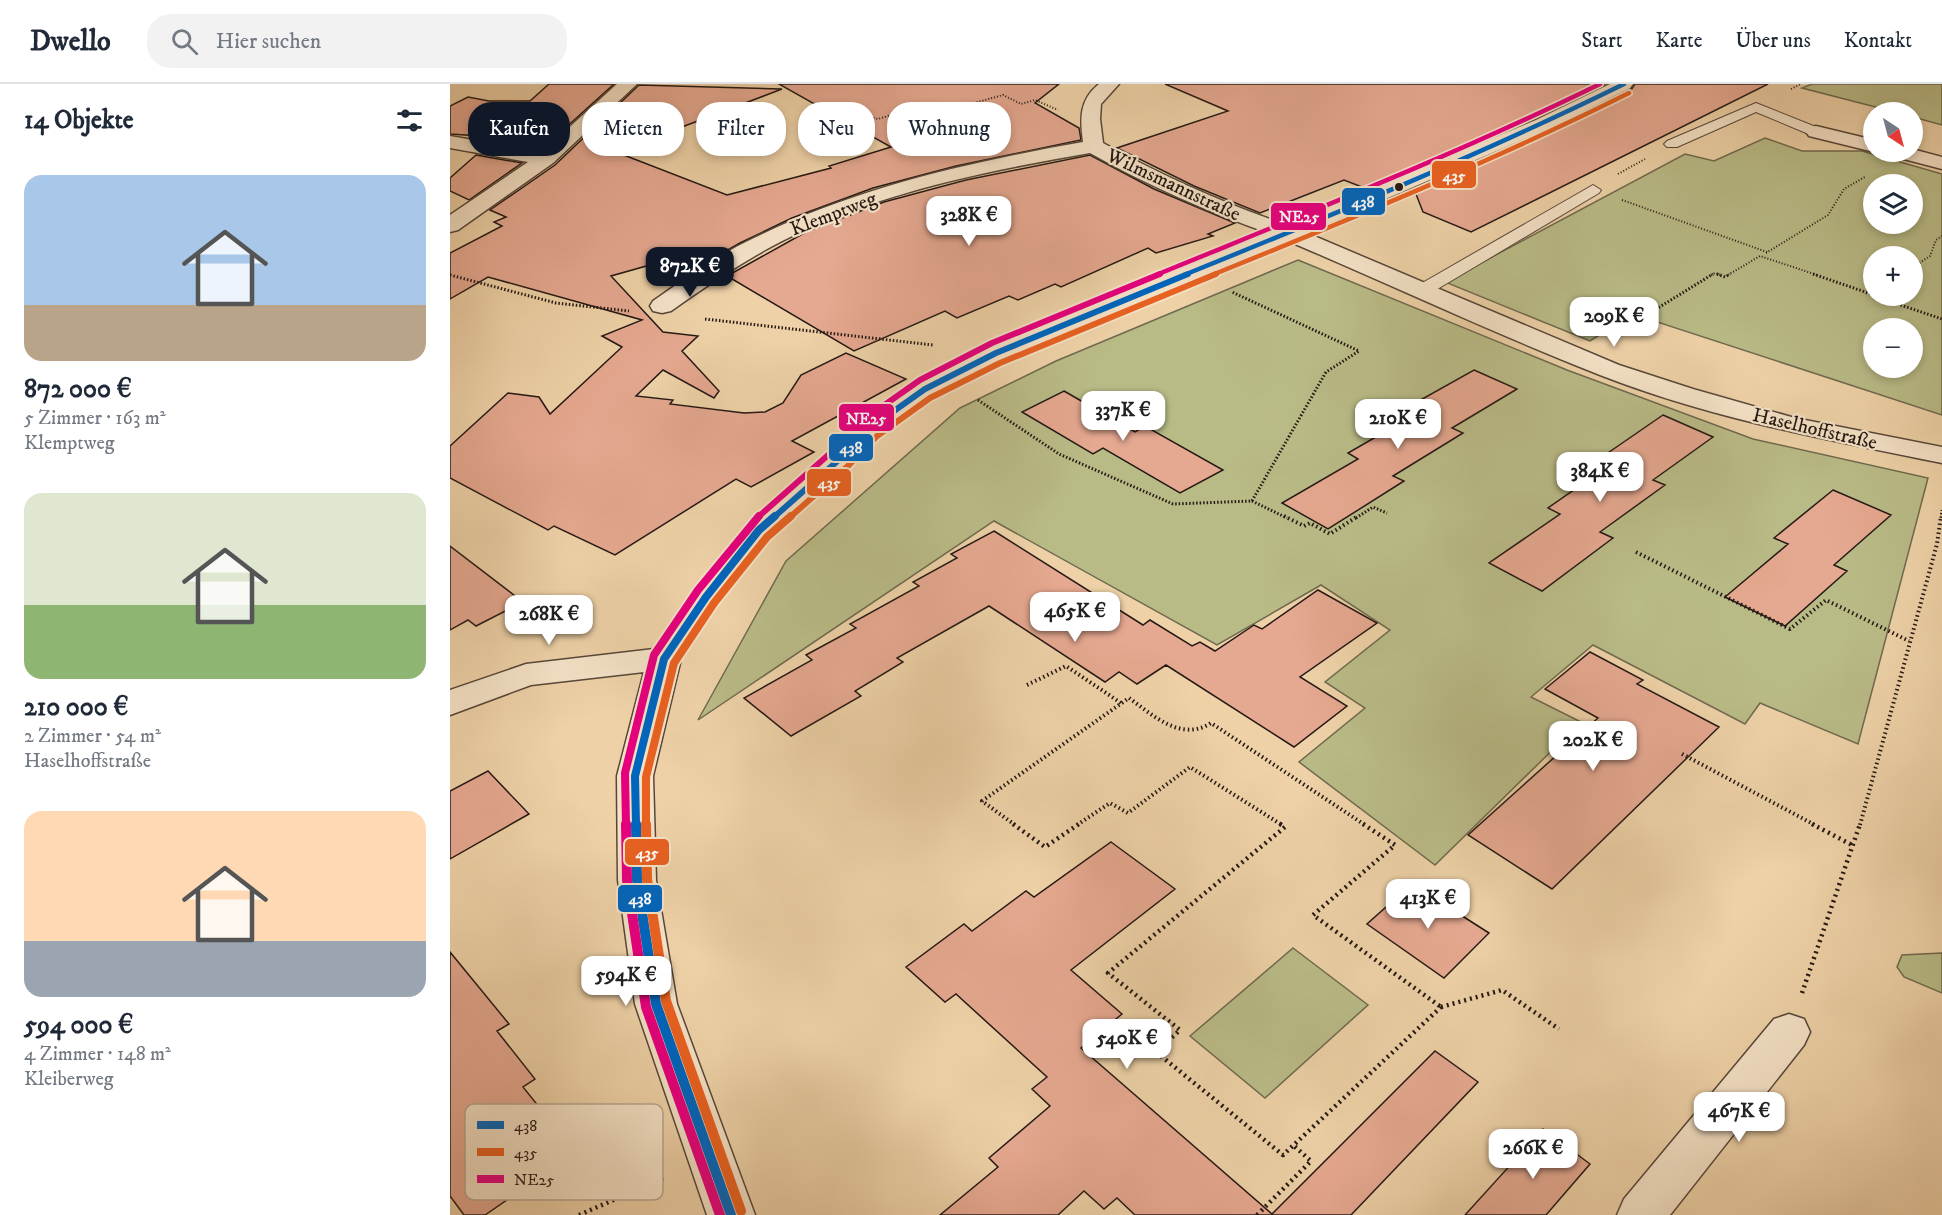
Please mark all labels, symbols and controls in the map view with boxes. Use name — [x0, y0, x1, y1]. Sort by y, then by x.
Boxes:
search box — [147, 14, 567, 68]
text: Dwello — [30, 24, 111, 59]
icon: search — [168, 25, 201, 58]
text: Hier suchen — [216, 28, 321, 55]
text: Start — [1581, 28, 1623, 54]
text: Karte — [1656, 28, 1702, 54]
text: Über uns — [1735, 28, 1811, 54]
text: Kontakt — [1844, 28, 1912, 54]
chip: Kaufen — [468, 102, 570, 156]
chip: Mieten — [582, 102, 684, 156]
chip: Filter — [696, 102, 786, 156]
chip: Neu — [798, 102, 875, 156]
chip: Wohnung — [887, 102, 1011, 156]
north arrow — [1863, 102, 1923, 162]
map controls — [1863, 102, 1923, 378]
text: 14 Objekte — [24, 104, 134, 137]
icon: filters — [393, 104, 426, 137]
street label: Wilmsmannstraße — [1101, 143, 1244, 227]
line badge: 435 — [1431, 160, 1477, 189]
text: 435 — [1441, 166, 1466, 186]
button: layers — [1863, 174, 1923, 234]
unlabelled marker — [1393, 181, 1405, 193]
street label: Klemptweg — [787, 186, 881, 242]
line badge: 438 — [1341, 187, 1386, 216]
text: 438 — [1350, 192, 1375, 212]
pin: 328K € — [920, 196, 1018, 247]
line badge: NE25 — [1270, 202, 1327, 231]
text: 328K € — [940, 203, 998, 228]
text: NE25 — [1279, 207, 1319, 227]
icon: home — [171, 214, 279, 322]
button: + — [1863, 246, 1923, 306]
pin: 872K € — [641, 247, 739, 298]
text: 872K € — [660, 254, 720, 279]
pin: 209K € — [1565, 297, 1663, 348]
text: 209K € — [1584, 304, 1644, 329]
button: − — [1863, 318, 1923, 378]
text: 872 000 € — [24, 373, 132, 406]
pin: 337K € — [1074, 391, 1172, 442]
text: 337K € — [1095, 398, 1151, 423]
pin: 210K € — [1349, 399, 1447, 450]
line badge: NE25 — [838, 403, 895, 432]
street label: Haselhoffstraße — [1750, 403, 1879, 456]
text: 5 Zimmer · 163 m² — [24, 406, 166, 431]
text: 210K € — [1369, 406, 1427, 431]
text: NE25 — [846, 409, 886, 429]
text: Klemptweg — [24, 431, 115, 456]
line badge: 438 — [828, 433, 874, 462]
text: 438 — [838, 438, 863, 458]
pin: 384K € — [1551, 452, 1649, 503]
text: 384K € — [1570, 459, 1630, 484]
line badge: 435 — [806, 468, 852, 497]
text: 435 — [816, 473, 841, 493]
icon: home — [171, 532, 279, 640]
pin: 465K € — [1026, 592, 1124, 643]
pin: 268K € — [500, 595, 598, 646]
text: 465K € — [1044, 599, 1106, 624]
text: 268K € — [519, 602, 579, 627]
text: 210 000 € — [24, 691, 129, 724]
pin: 202K € — [1544, 721, 1642, 772]
text: 2 Zimmer · 54 m² — [24, 724, 161, 749]
text: 202K € — [1563, 728, 1623, 753]
text: Haselhoffstraße — [24, 749, 151, 774]
line badge: 435 — [624, 838, 670, 866]
text: 435 — [634, 843, 659, 863]
icon: home — [171, 850, 279, 958]
pin: 413K € — [1379, 879, 1477, 930]
line badge: 438 — [617, 884, 663, 913]
text: 413K € — [1400, 886, 1456, 911]
text: 438 — [627, 889, 652, 909]
pin: 594K € — [577, 956, 675, 1007]
text: 594K € — [595, 963, 657, 988]
text: 594 000 € — [24, 1009, 133, 1042]
pin: 540K € — [1078, 1019, 1176, 1070]
text: 540K € — [1096, 1026, 1158, 1051]
text: 4 Zimmer · 148 m² — [24, 1042, 171, 1067]
text: Kleiberweg — [24, 1067, 114, 1092]
pin: 467K € — [1690, 1092, 1788, 1143]
text: 467K € — [1708, 1099, 1770, 1124]
legend — [465, 1104, 663, 1200]
text: 438 — [514, 1116, 537, 1136]
pin: 266K € — [1484, 1129, 1582, 1180]
text: 266K € — [1503, 1136, 1563, 1161]
text: 435 — [514, 1143, 537, 1163]
text: NE25 — [514, 1170, 554, 1190]

